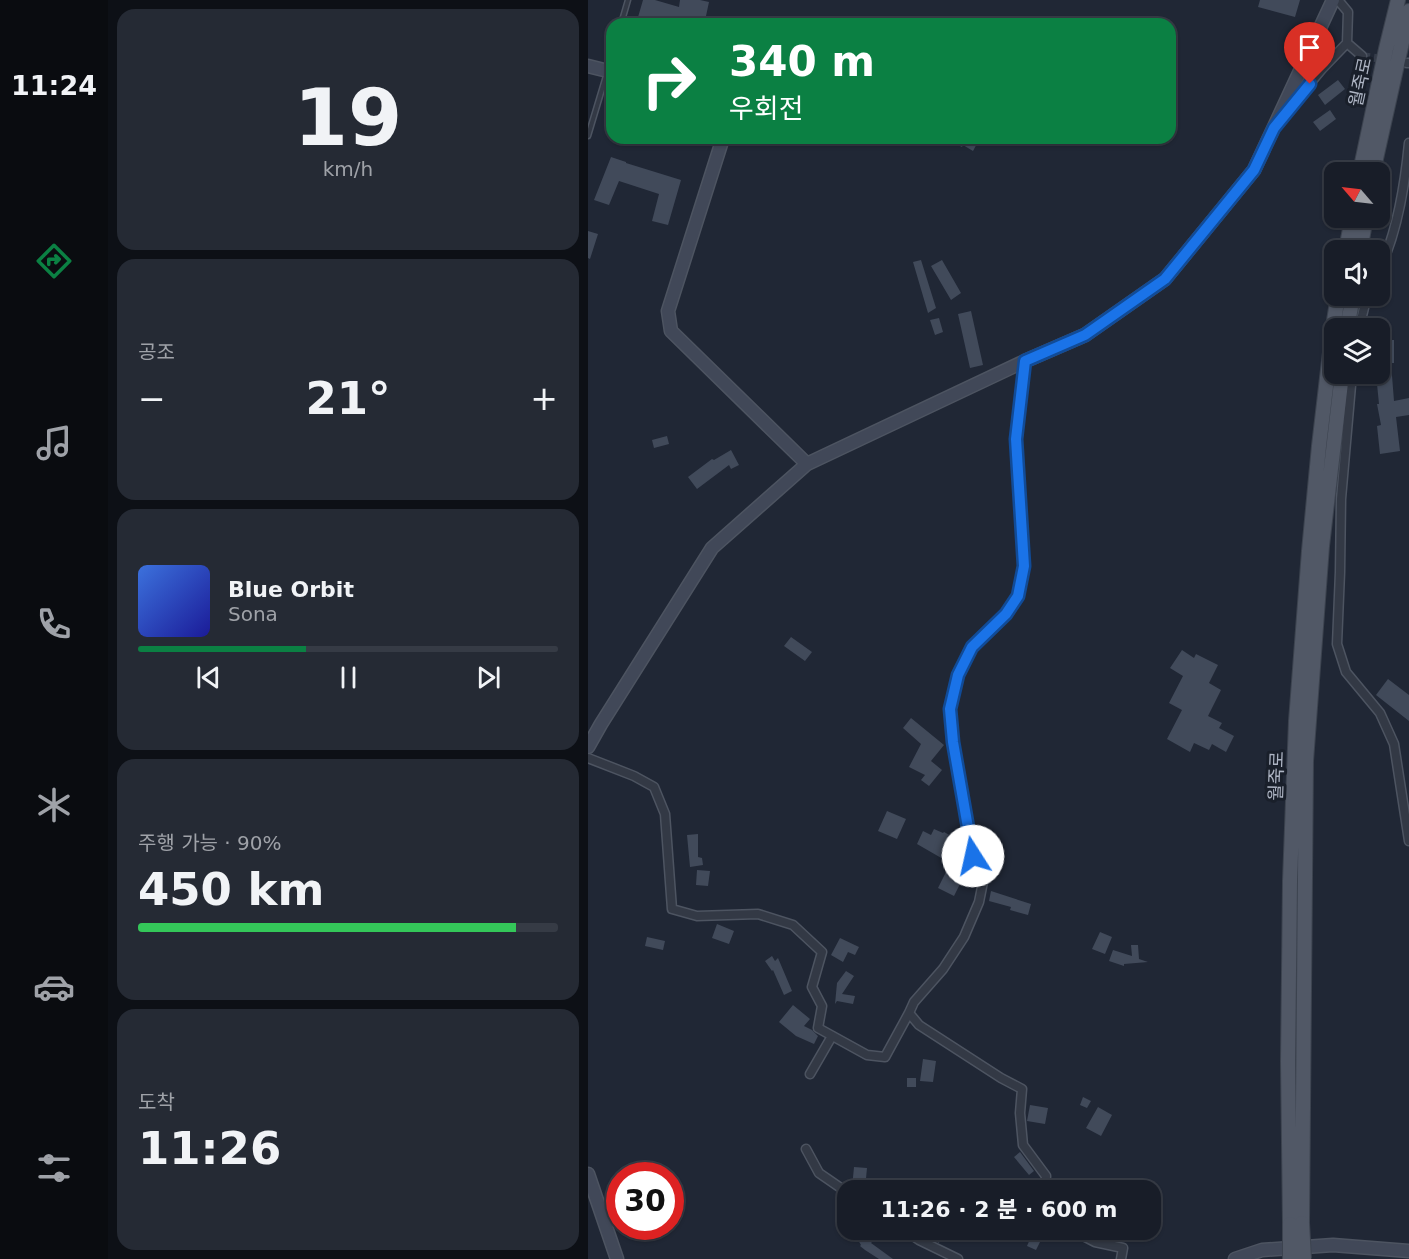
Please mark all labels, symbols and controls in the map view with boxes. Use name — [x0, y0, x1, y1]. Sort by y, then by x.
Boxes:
pin — [1284, 22, 1335, 84]
icon: arrive — [1293, 31, 1326, 64]
text: 340 m — [729, 37, 875, 86]
icon: right — [630, 42, 708, 120]
street label: 월죽로 — [1345, 56, 1375, 108]
text: 11:24 — [11, 70, 97, 101]
text: 19 — [294, 73, 402, 163]
text: 우회전 — [729, 93, 804, 124]
text: km/h — [323, 157, 373, 181]
north arrow — [1324, 162, 1390, 228]
map controls — [1324, 162, 1390, 384]
icon: directions — [33, 240, 75, 282]
button: sound — [1324, 240, 1390, 306]
button: layers — [1324, 318, 1390, 384]
text: 공조 — [138, 340, 175, 364]
text: 21° — [305, 372, 391, 425]
text: − — [138, 379, 166, 418]
text: + — [530, 379, 558, 418]
icon: music — [33, 422, 75, 464]
text: Blue Orbit — [228, 577, 354, 602]
text: Sona — [228, 602, 278, 626]
icon: phone — [33, 603, 75, 645]
icon: previous — [192, 661, 225, 694]
icon: pause — [332, 661, 365, 694]
icon: next — [472, 661, 505, 694]
street label: 월죽로 — [1265, 751, 1287, 801]
icon: climate — [33, 784, 75, 826]
position arrow — [941, 824, 1005, 888]
text: 주행 가능 · 90% — [138, 831, 281, 855]
text: 450 km — [138, 863, 324, 916]
icon: car — [33, 966, 75, 1008]
text: 도착 — [138, 1090, 175, 1114]
text: 11:26 — [138, 1122, 281, 1175]
icon: filters — [33, 1147, 75, 1189]
speed limit sign: 30 — [606, 1162, 684, 1240]
text: 11:26 · 2 분 · 600 m — [880, 1197, 1118, 1222]

